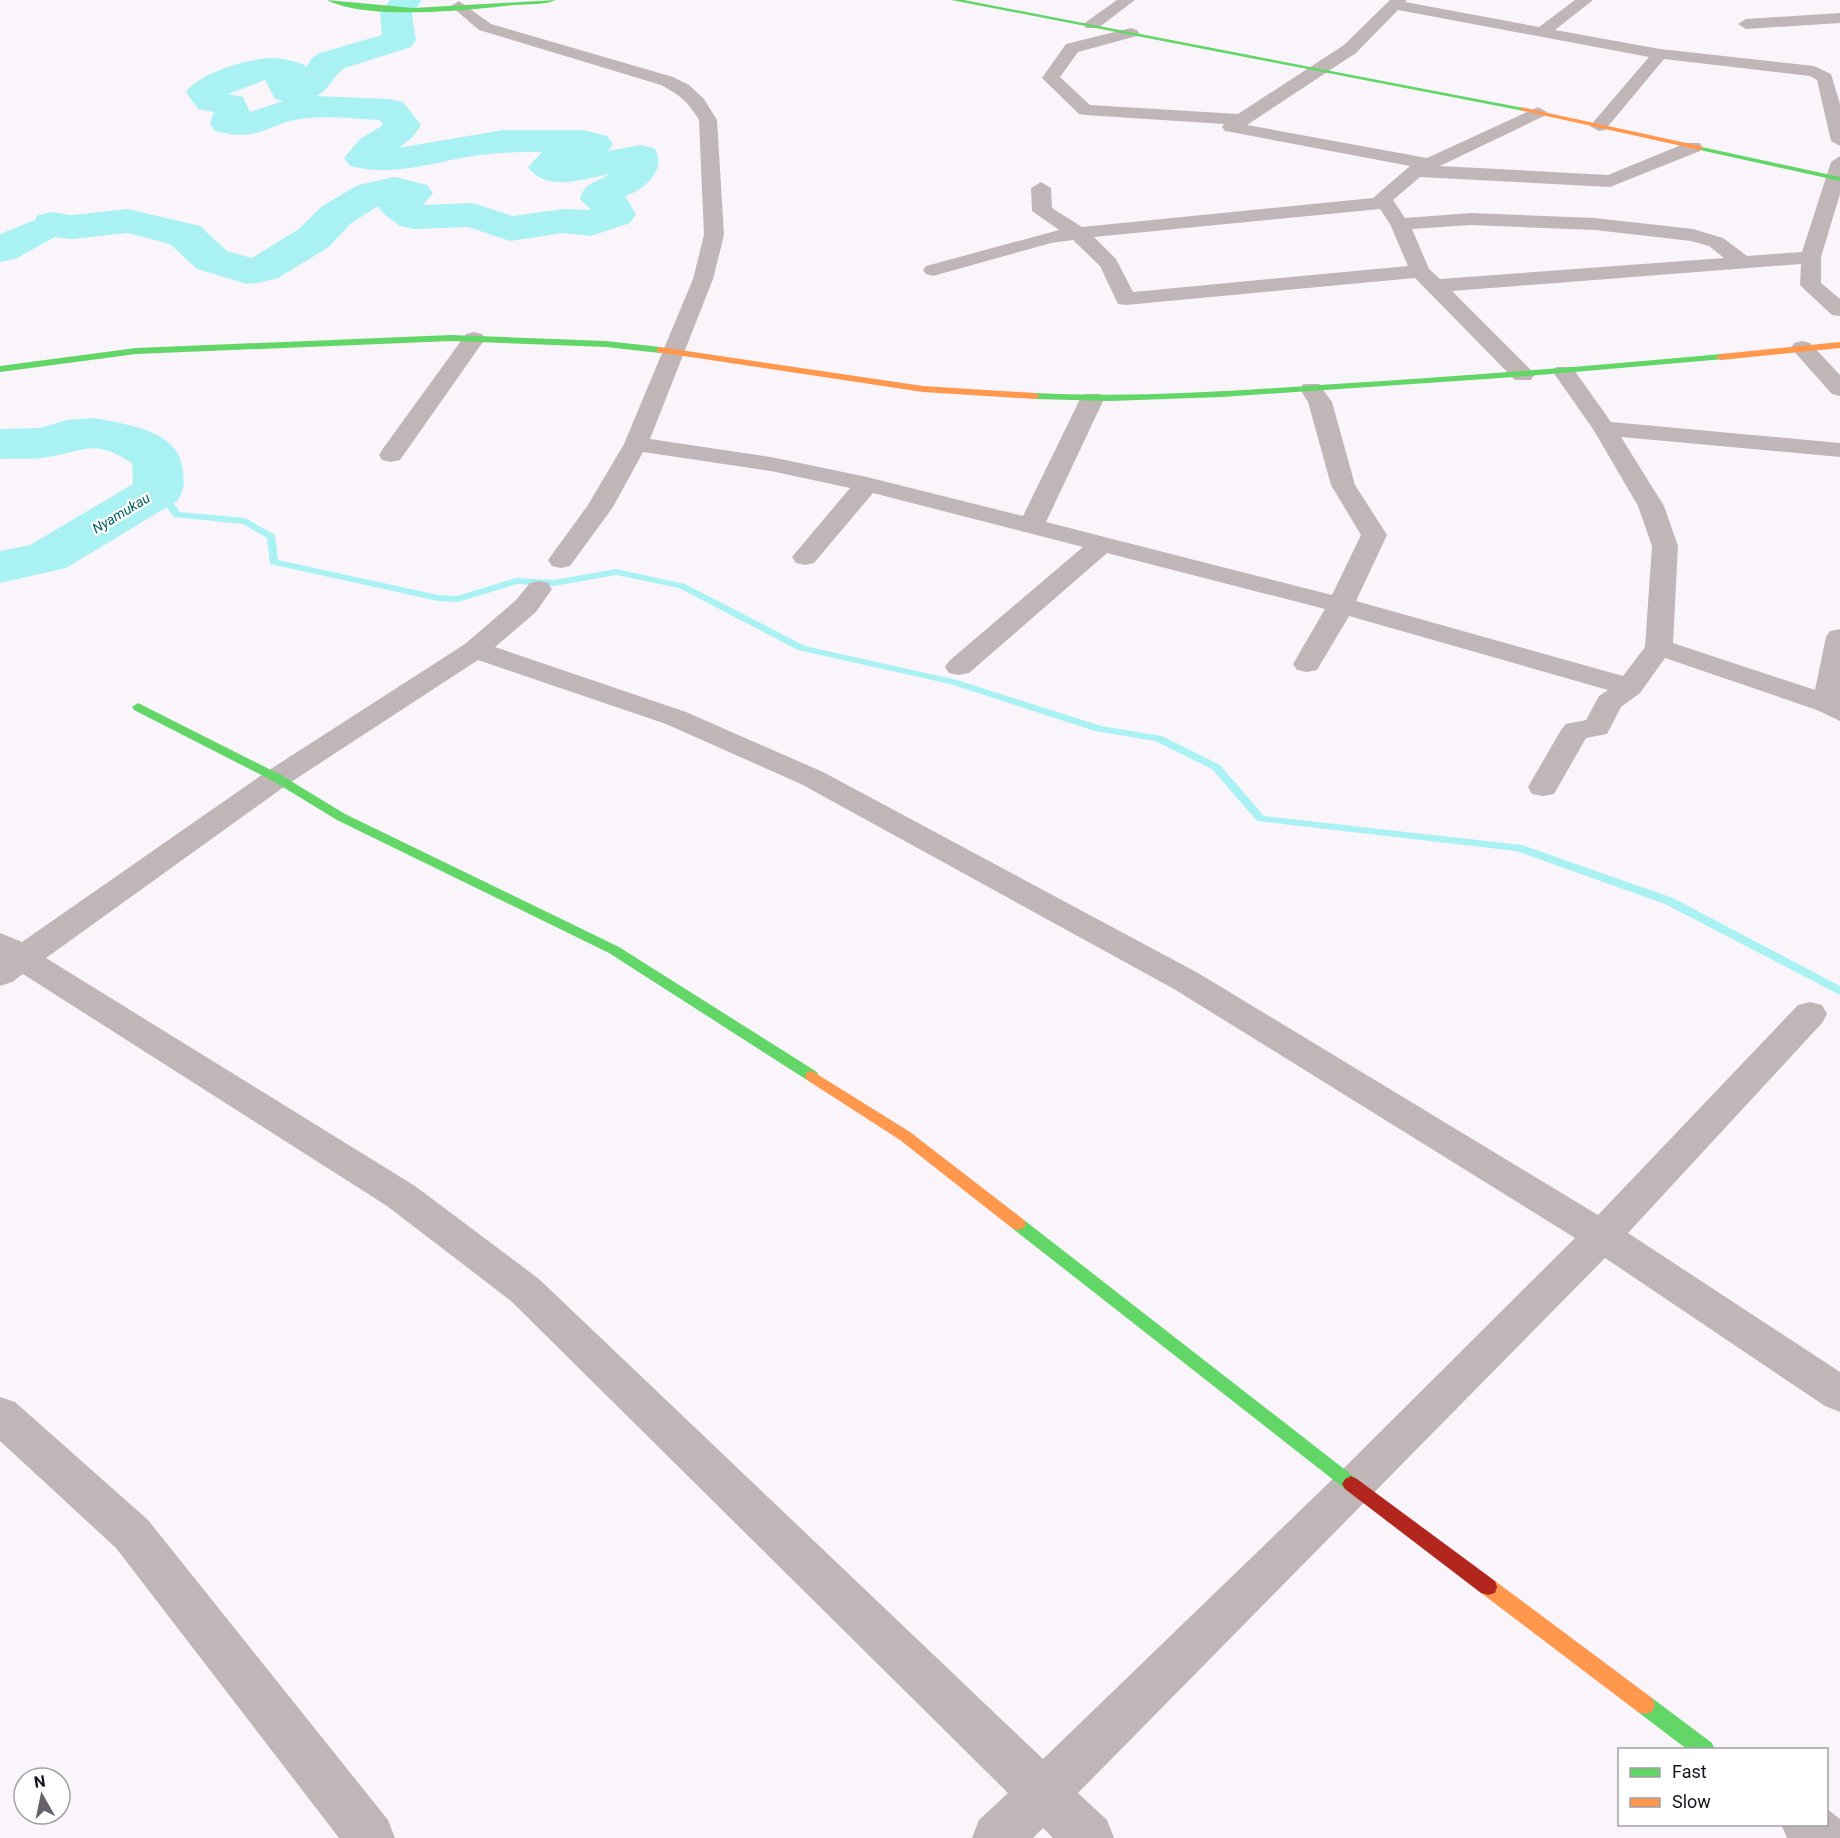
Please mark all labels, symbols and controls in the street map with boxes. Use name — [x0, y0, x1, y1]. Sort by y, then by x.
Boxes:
water label: Nyamukau — [89, 489, 153, 536]
legend — [1618, 1748, 1828, 1826]
text: Fast — [1672, 1761, 1707, 1782]
north arrow — [12, 1766, 72, 1826]
text: N — [33, 1771, 47, 1792]
text: Slow — [1672, 1791, 1711, 1812]

